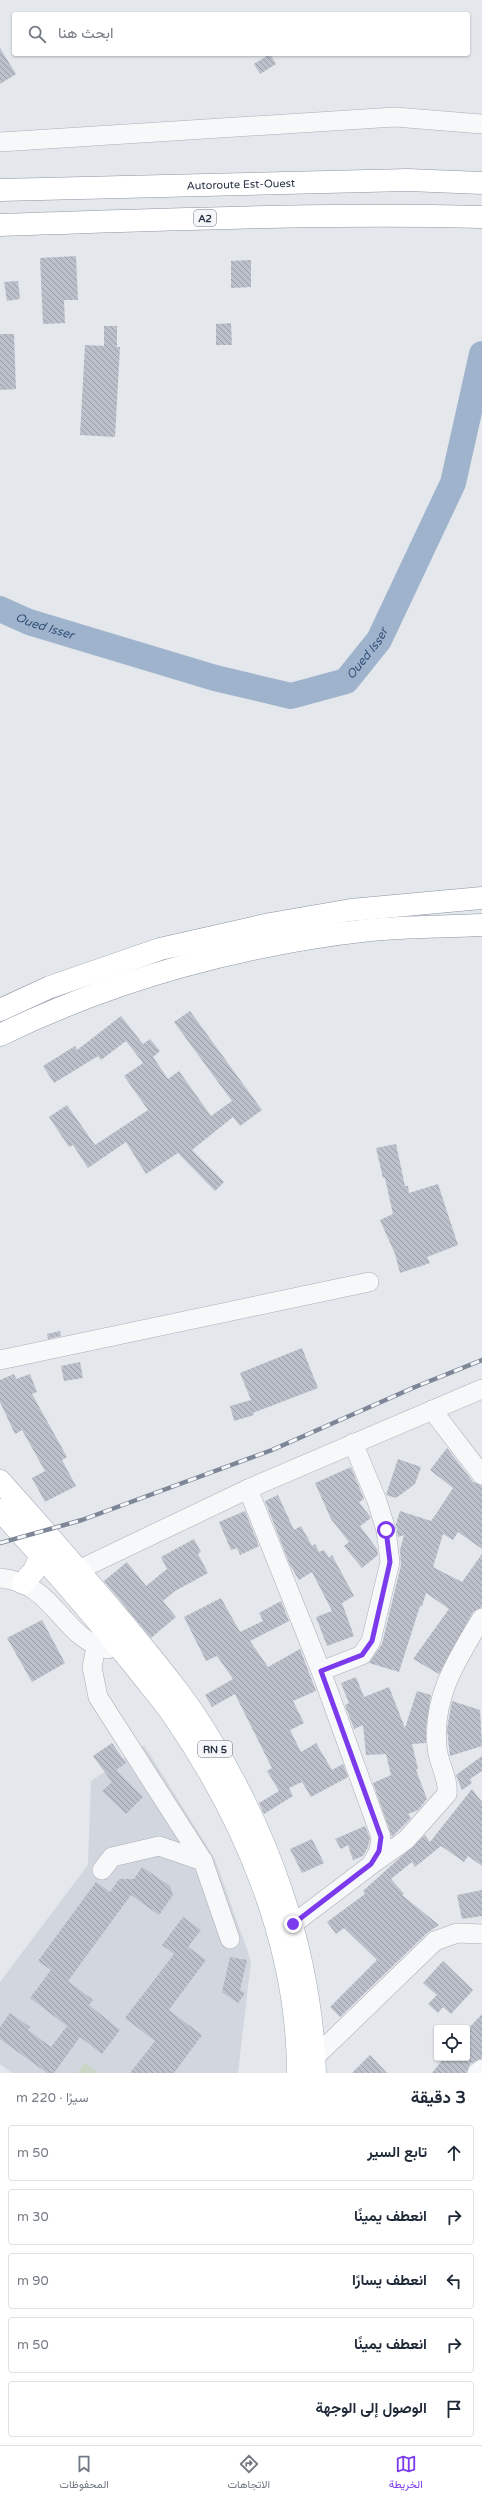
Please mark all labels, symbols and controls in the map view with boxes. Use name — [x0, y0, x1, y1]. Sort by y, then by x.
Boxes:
search box — [12, 12, 470, 56]
icon: search — [26, 23, 48, 45]
text: ابحث هنا — [58, 24, 113, 42]
street label: Autoroute Est-Ouest — [187, 177, 295, 192]
road number: A2 — [194, 210, 216, 226]
water label: Oued Isser — [13, 610, 77, 643]
water label: Oued Isser — [343, 624, 391, 682]
route start — [377, 1521, 395, 1539]
road number: RN 5 — [198, 1741, 232, 1757]
route end — [284, 1915, 302, 1933]
map controls — [434, 2025, 470, 2061]
button: locate — [434, 2025, 470, 2061]
text: 3 دقيقة — [411, 2087, 466, 2108]
text: سيرًا · 220 m — [16, 2090, 89, 2106]
icon: ahead — [443, 2142, 465, 2164]
text: تابع السير — [367, 2143, 427, 2161]
text: 50 m — [17, 2145, 49, 2161]
icon: right — [443, 2206, 465, 2228]
text: انعطف يمينًا — [354, 2207, 427, 2225]
text: 30 m — [17, 2209, 49, 2225]
icon: left — [443, 2270, 465, 2292]
text: انعطف يسارًا — [352, 2271, 427, 2289]
text: 90 m — [17, 2273, 49, 2289]
icon: right — [443, 2334, 465, 2356]
text: انعطف يمينًا — [354, 2335, 427, 2353]
text: 50 m — [17, 2337, 49, 2353]
icon: arrive — [443, 2398, 465, 2420]
text: الوصول إلى الوجهة — [316, 2399, 427, 2417]
tab: المحفوظات — [59, 2453, 109, 2494]
tab: الاتجاهات — [227, 2453, 270, 2494]
tab: الخريطة — [389, 2453, 423, 2494]

